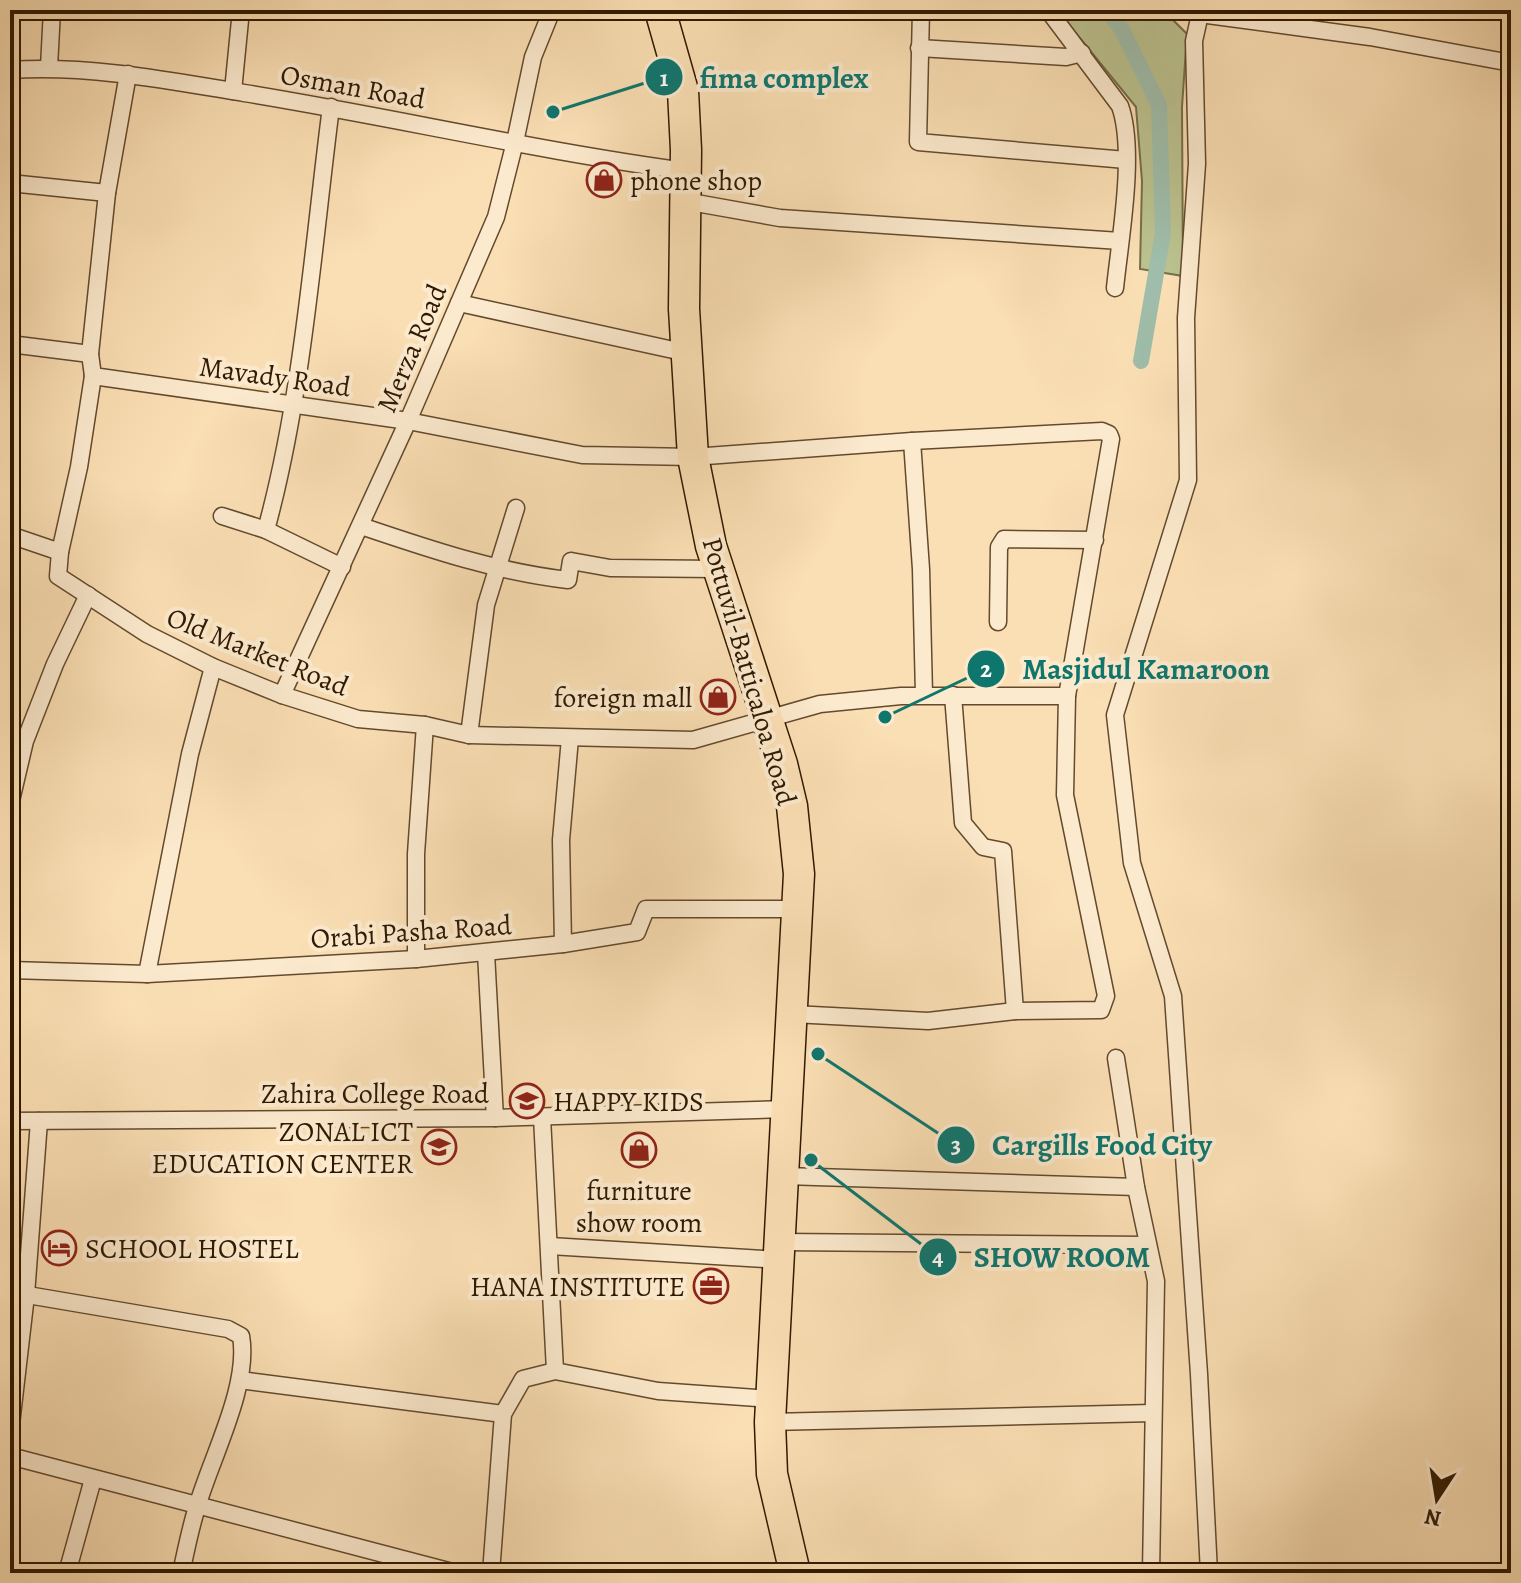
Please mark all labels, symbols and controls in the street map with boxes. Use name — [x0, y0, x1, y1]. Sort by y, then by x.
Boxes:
callout: fima complex — [644, 50, 885, 104]
street label: Osman Road — [278, 56, 429, 119]
text: fima complex — [700, 58, 869, 98]
text: 1 — [660, 62, 669, 94]
shop icon: phone shop — [585, 161, 623, 199]
place label: phone shop — [630, 162, 762, 200]
street label: Merza Road — [368, 277, 456, 419]
street label: Mavady Road — [197, 348, 354, 407]
street label: Pottuvil-Batticaloa Road — [693, 533, 806, 811]
street label: Old Market Road — [161, 598, 355, 706]
callout: Masjidul Kamaroon — [966, 642, 1286, 696]
text: Masjidul Kamaroon — [1022, 649, 1270, 689]
text: 2 — [980, 653, 992, 685]
shop icon: foreign mall — [699, 678, 737, 716]
place label: foreign mall — [554, 679, 692, 717]
street label: Orabi Pasha Road — [309, 906, 514, 958]
street label: Zahira College Road — [261, 1075, 490, 1113]
school or university icon: HAPPY KIDS — [508, 1082, 546, 1120]
place label: HAPPY KIDS — [553, 1083, 704, 1121]
place label: ZONAL ICT EDUCATION CENTER — [151, 1113, 413, 1183]
callout: Cargills Food City — [936, 1118, 1228, 1172]
text: Cargills Food City — [992, 1125, 1213, 1165]
school or university icon: ZONAL ICT EDUCATION CENTER — [420, 1128, 458, 1166]
text: 3 — [951, 1129, 961, 1161]
shop icon: furniture show room — [620, 1131, 658, 1169]
place label: furniture show room — [576, 1172, 702, 1242]
hotel icon: SCHOOL HOSTEL — [40, 1229, 78, 1267]
place label: SCHOOL HOSTEL — [85, 1230, 299, 1268]
callout: SHOW ROOM — [918, 1230, 1167, 1284]
text: SHOW ROOM — [974, 1237, 1150, 1277]
text: 4 — [932, 1241, 944, 1273]
office icon: HANA INSTITUTE — [692, 1267, 730, 1305]
place label: HANA INSTITUTE — [470, 1268, 685, 1306]
north arrow — [1397, 1459, 1477, 1539]
text: N — [1422, 1501, 1444, 1534]

